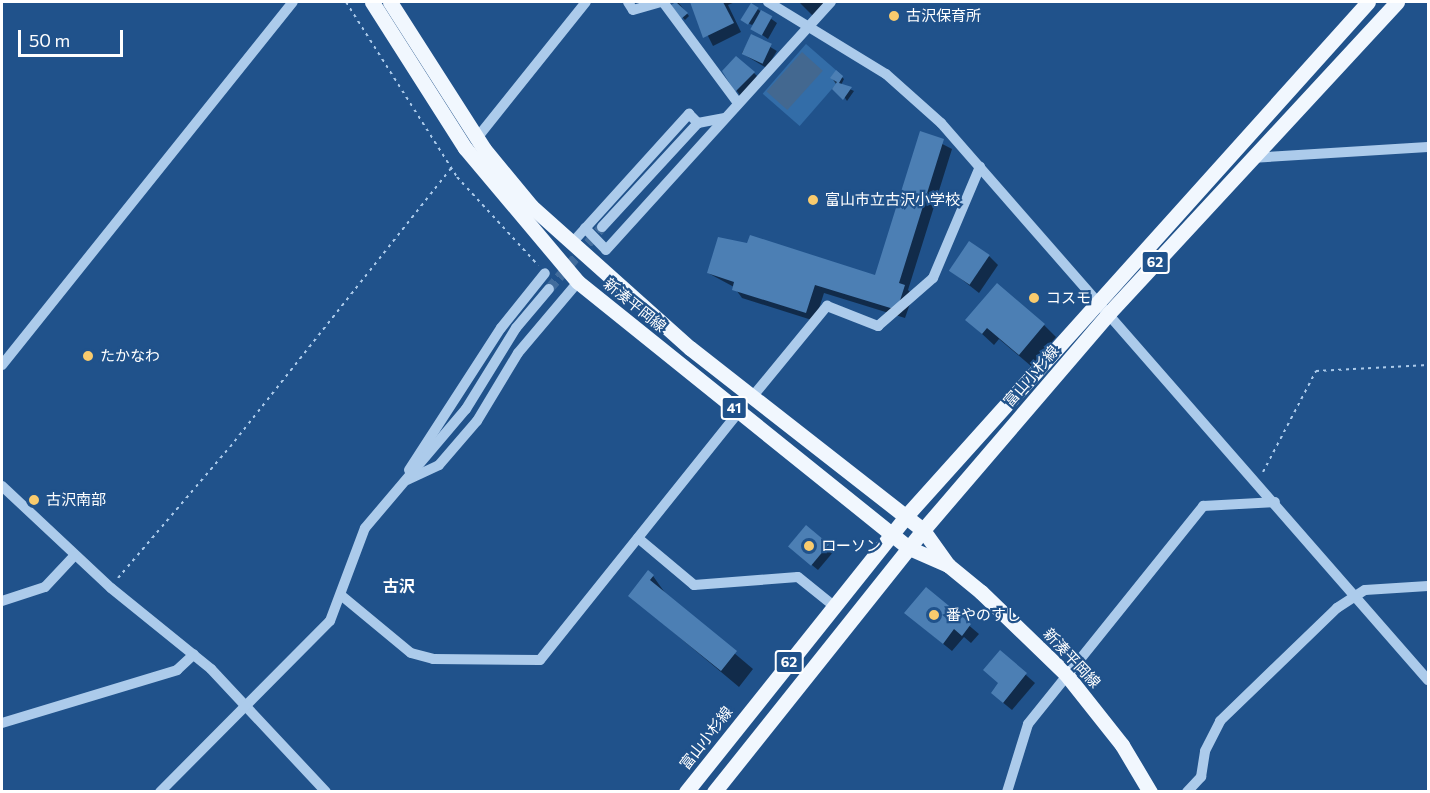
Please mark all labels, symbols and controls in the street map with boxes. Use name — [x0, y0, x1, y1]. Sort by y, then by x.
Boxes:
place label: 古沢保育所 — [906, 7, 981, 25]
marker: 古沢保育所 — [887, 9, 901, 23]
scale bar — [21, 18, 126, 56]
text: 50 m — [29, 29, 70, 51]
place label: 富山市立古沢小学校 — [825, 191, 960, 209]
marker: 富山市立古沢小学校 — [806, 193, 820, 207]
road number: 62 — [1140, 251, 1170, 273]
street label: 新湊平岡線 — [600, 274, 670, 336]
place label: コスモ — [1046, 289, 1091, 307]
marker: コスモ — [1027, 291, 1041, 305]
street label: 富山小杉線 — [1000, 342, 1062, 410]
place label: たかなわ — [100, 347, 160, 365]
marker: たかなわ — [81, 349, 95, 363]
road number: 41 — [720, 397, 748, 419]
place label: 古沢南部 — [46, 491, 106, 509]
marker: 古沢南部 — [27, 493, 41, 507]
place label: ローソン — [821, 537, 881, 555]
marker: ローソン — [802, 539, 816, 553]
district label: 古沢 — [383, 576, 415, 596]
place label: 番やのすし — [946, 606, 1021, 624]
marker: 番やのすし — [927, 608, 941, 622]
street label: 新湊平岡線 — [1040, 624, 1104, 692]
road number: 62 — [774, 651, 804, 673]
street label: 富山小杉線 — [676, 703, 736, 773]

